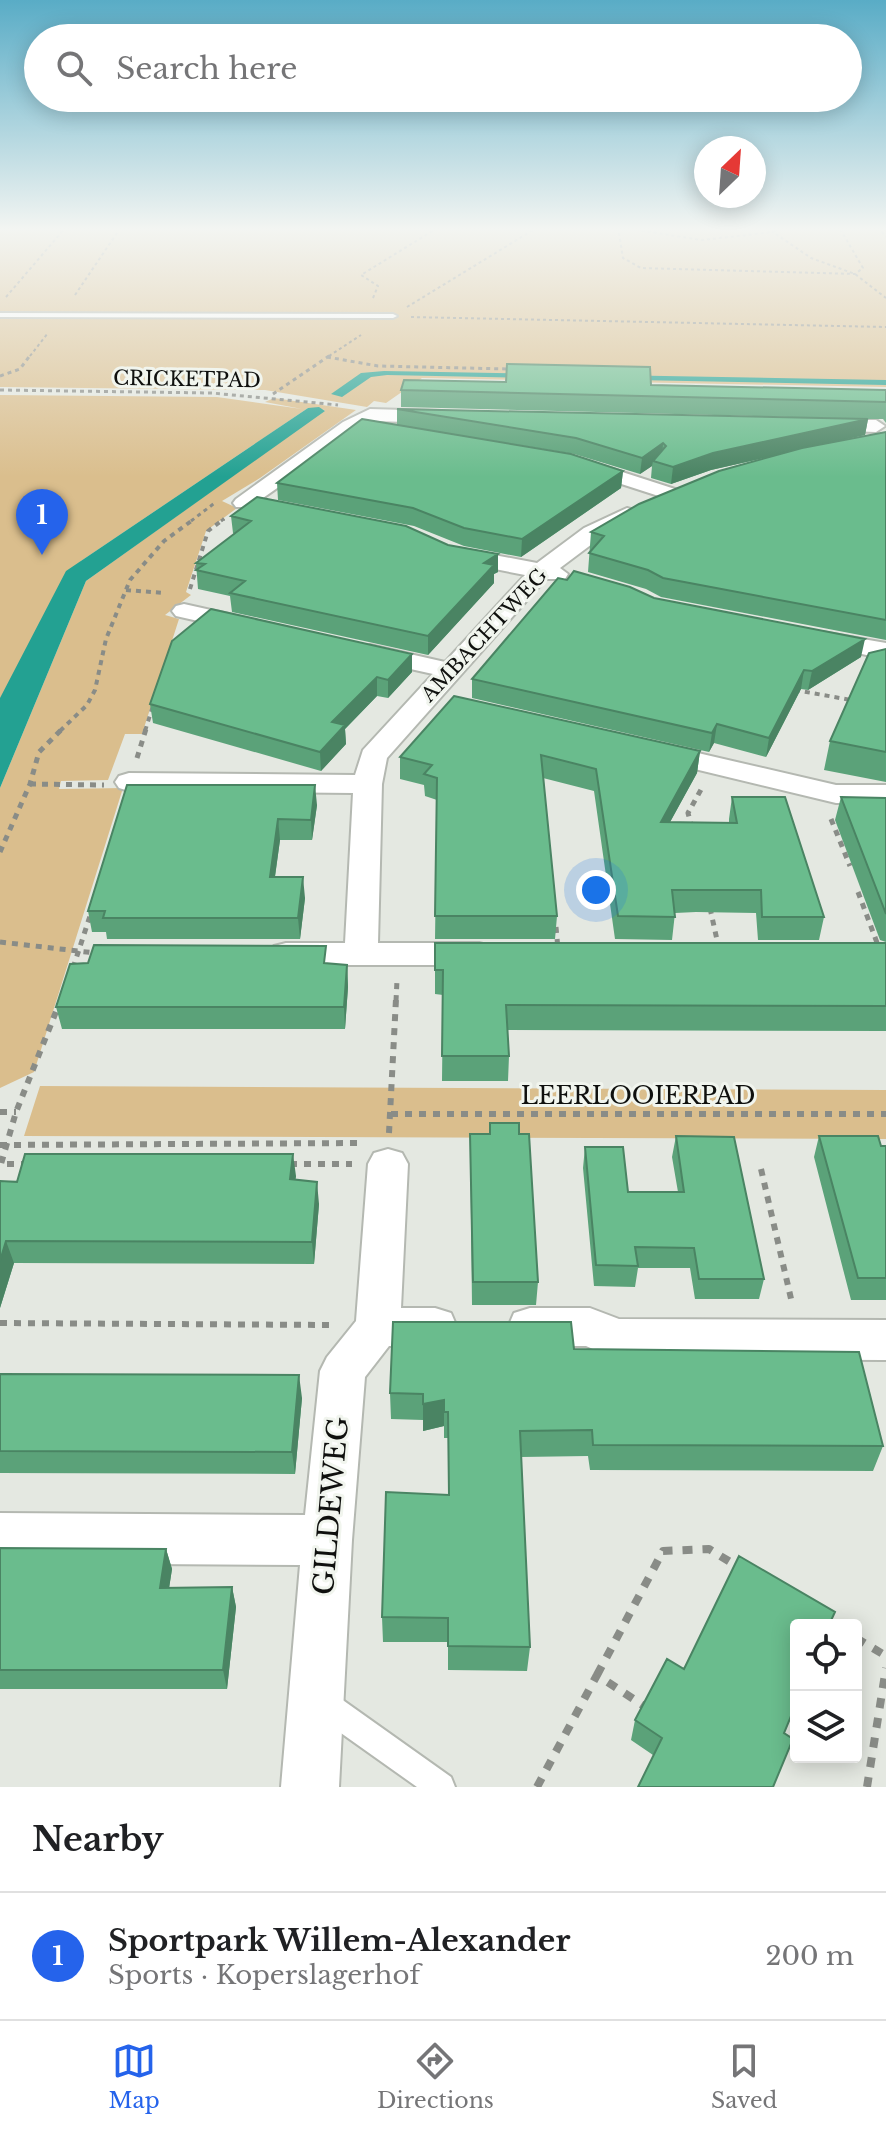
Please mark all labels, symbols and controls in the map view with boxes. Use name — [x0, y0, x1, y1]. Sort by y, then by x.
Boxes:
search box — [24, 24, 862, 112]
icon: search — [52, 46, 96, 90]
text: Search here — [116, 50, 297, 87]
north arrow — [694, 136, 766, 208]
street label: CRICKETPAD — [113, 366, 261, 392]
pin: 1 — [16, 489, 68, 555]
street label: AMBACHTWEG — [415, 563, 552, 707]
your location — [576, 870, 616, 910]
street label: LEERLOOIERPAD — [521, 1081, 755, 1110]
street label: GILDEWEG — [306, 1415, 356, 1597]
map controls — [790, 1619, 862, 1763]
button: locate — [790, 1619, 862, 1691]
button: layers — [790, 1691, 862, 1763]
text: Nearby — [32, 1818, 164, 1860]
text: Sportpark Willem-Alexander — [108, 1922, 570, 1959]
text: 1 — [52, 1940, 64, 1972]
text: 200 m — [765, 1940, 854, 1972]
text: Sports · Koperslagerhof — [108, 1959, 420, 1991]
tab: Map — [109, 2039, 160, 2114]
tab: Directions — [377, 2039, 494, 2114]
tab: Saved — [711, 2039, 777, 2114]

